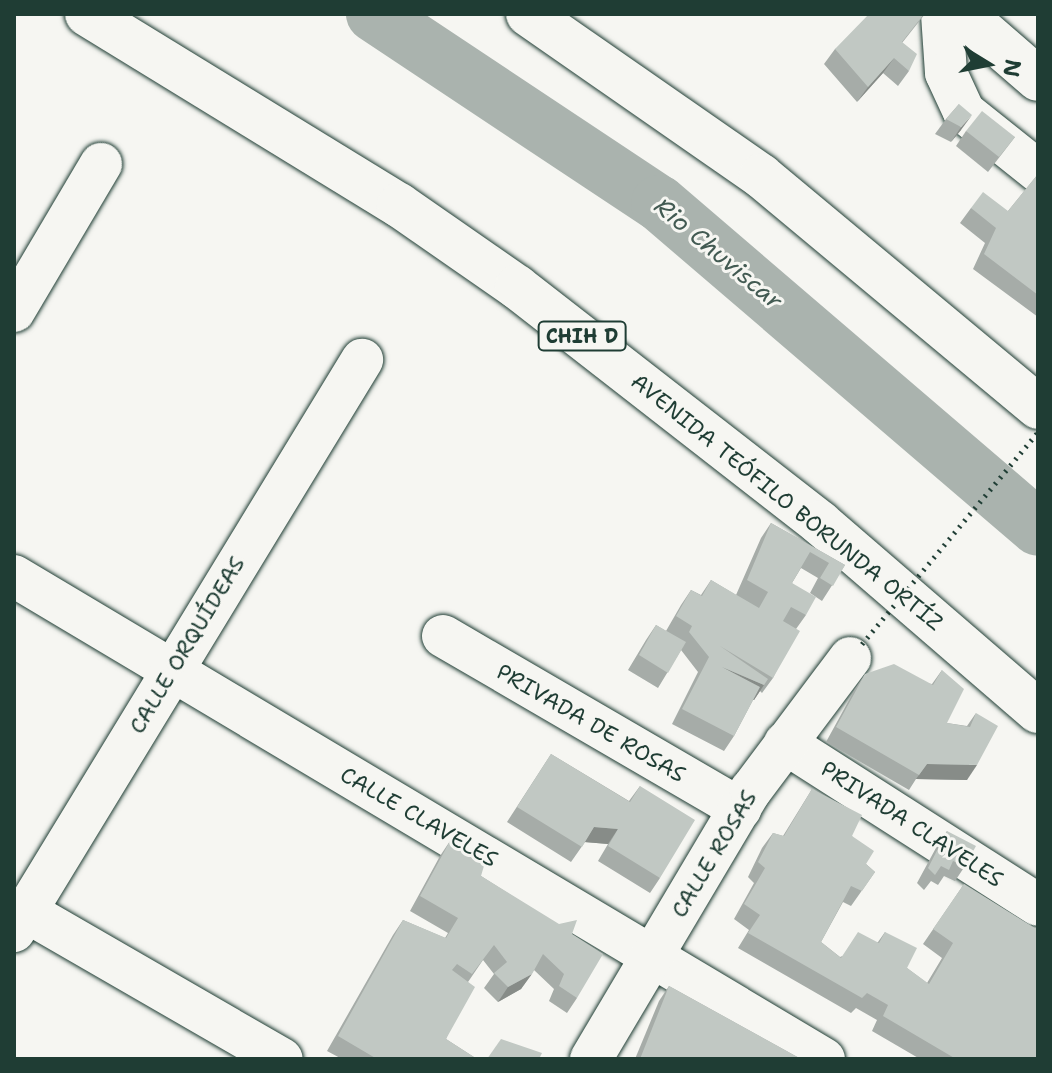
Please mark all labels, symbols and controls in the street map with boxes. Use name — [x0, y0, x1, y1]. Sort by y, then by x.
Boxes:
north arrow — [948, 24, 1028, 104]
text: N — [996, 57, 1028, 79]
water label: Rio Chuviscar — [648, 192, 788, 316]
road number: CHIH D — [536, 320, 628, 352]
street label: AVENIDA TEÓFILO BORUNDA ORTÍZ — [626, 368, 948, 636]
street label: CALLE ORQUÍDEAS — [124, 552, 250, 738]
street label: PRIVADA DE ROSAS — [492, 658, 690, 788]
street label: PRIVADA CLAVELES — [816, 755, 1008, 893]
street label: CALLE CLAVELES — [336, 761, 502, 873]
street label: CALLE ROSAS — [666, 786, 762, 922]

